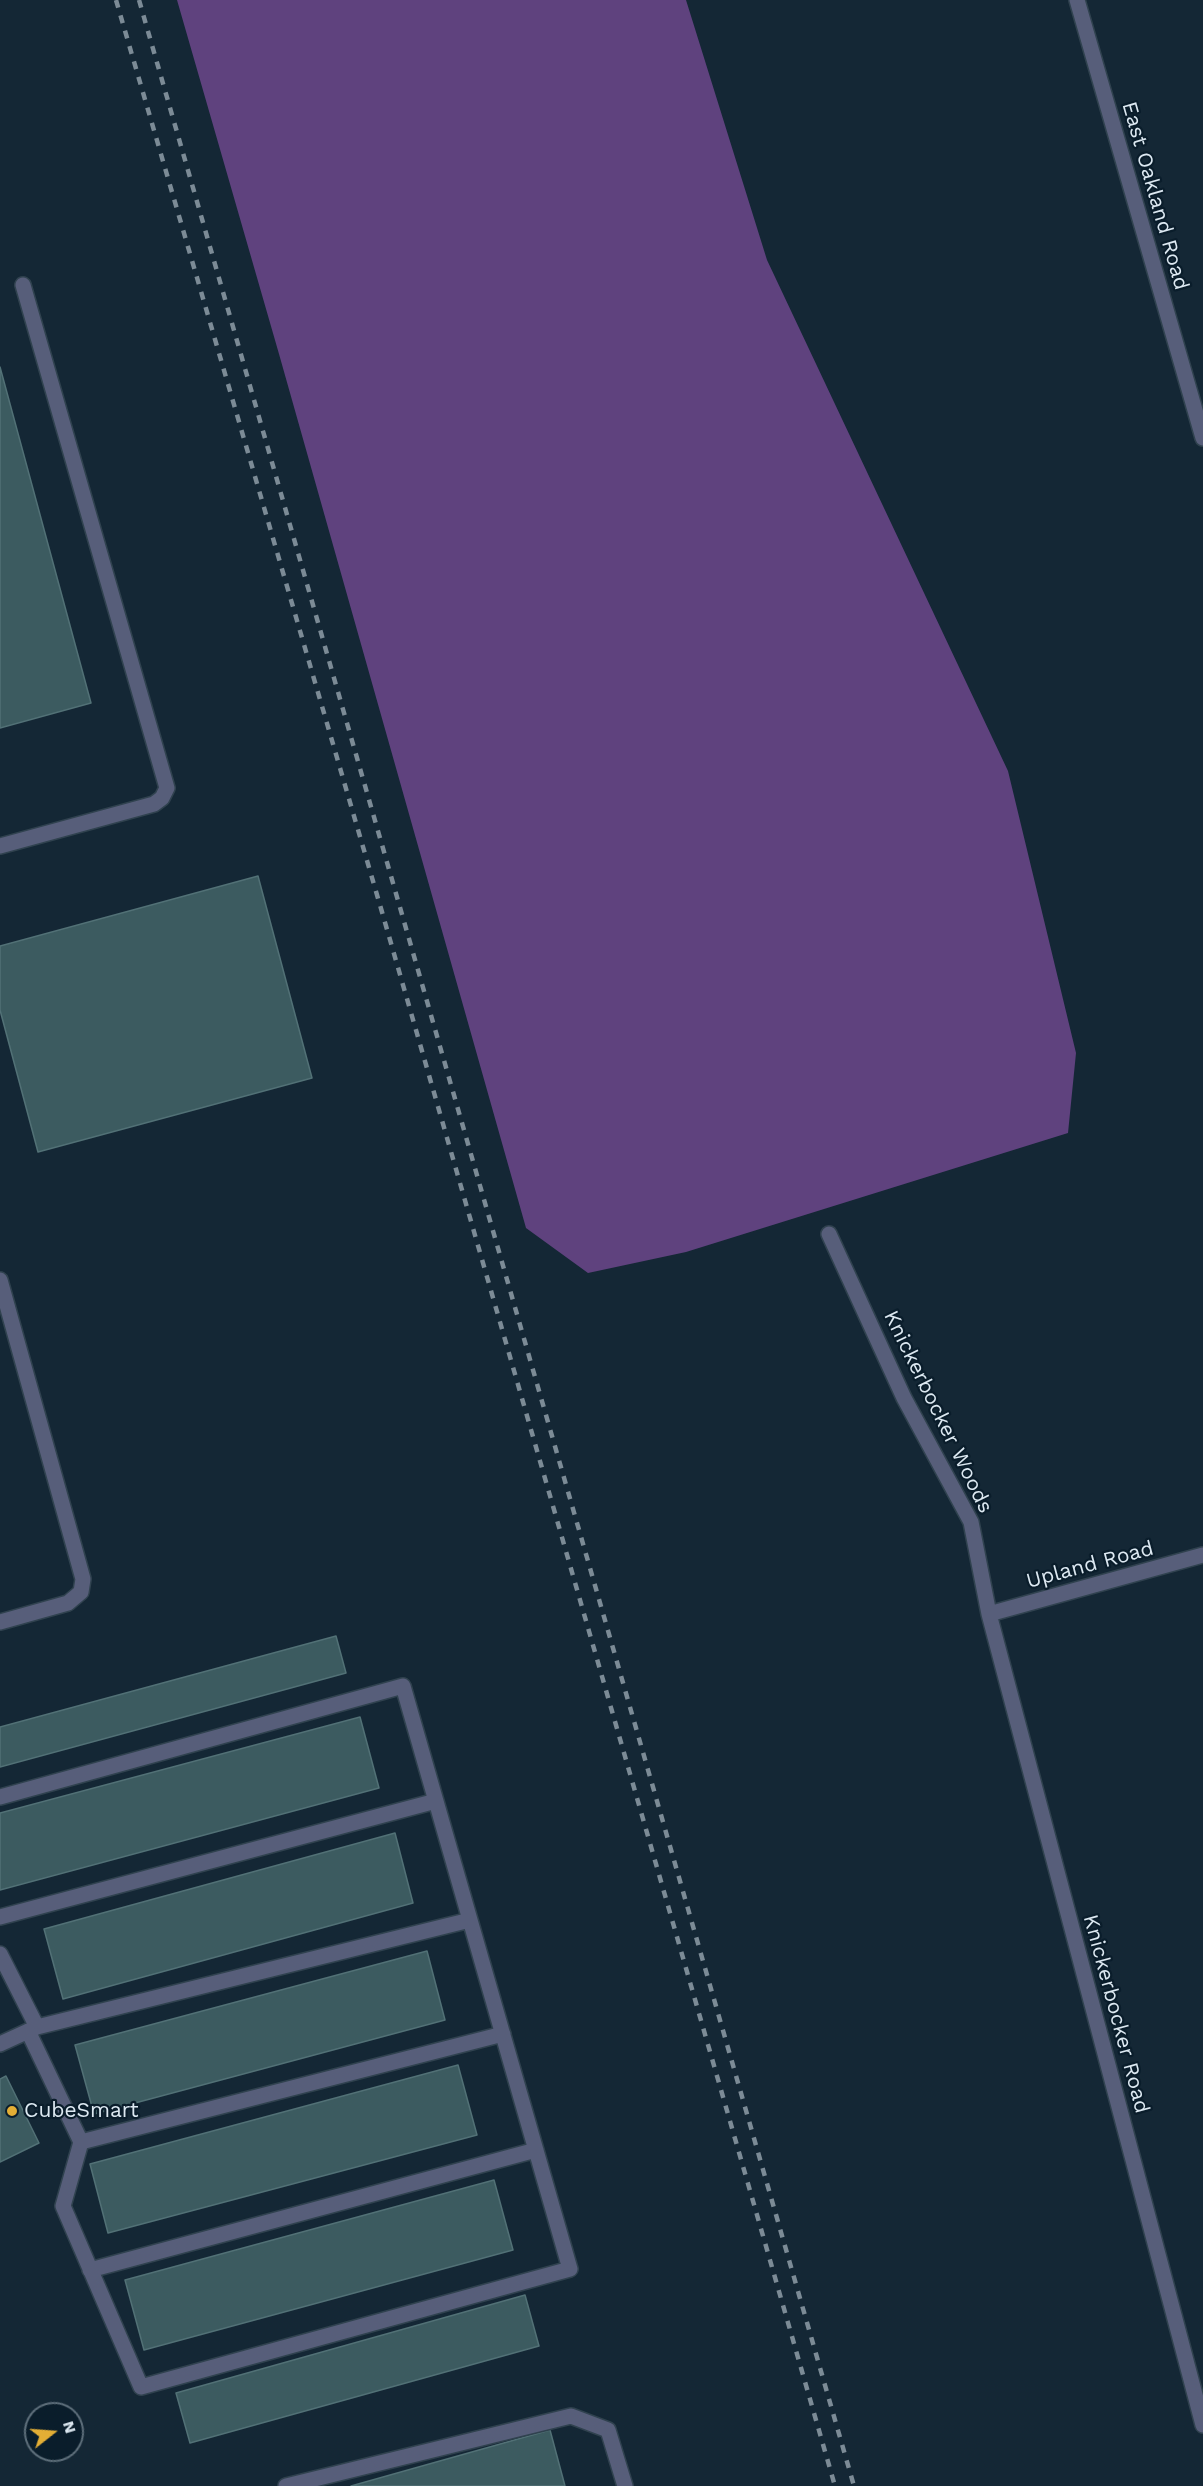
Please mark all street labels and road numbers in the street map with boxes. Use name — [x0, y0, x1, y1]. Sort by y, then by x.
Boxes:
street label: East Oakland Road — [1116, 99, 1194, 293]
street label: Knickerbocker Woods — [878, 1307, 998, 1517]
street label: Upland Road — [1024, 1536, 1156, 1594]
street label: Knickerbocker Road — [1077, 1912, 1155, 2116]

